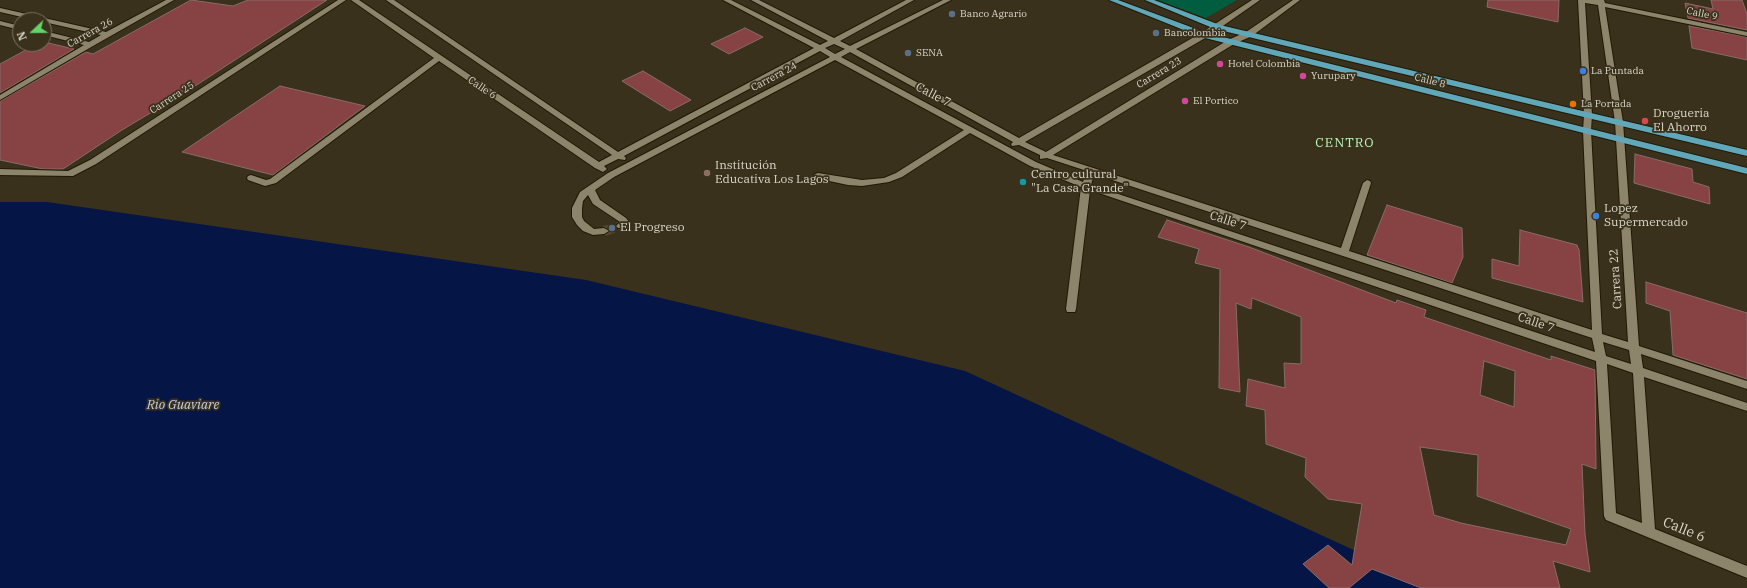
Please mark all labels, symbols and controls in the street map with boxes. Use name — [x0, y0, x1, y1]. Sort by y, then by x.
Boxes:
street label: Calle 9 — [1685, 5, 1719, 23]
place label: Banco Agrario — [960, 8, 1027, 20]
marker: Banco Agrario — [947, 9, 957, 19]
north arrow — [12, 12, 52, 52]
street label: Carrera 26 — [65, 16, 115, 50]
place label: Bancolombia — [1164, 27, 1226, 39]
marker: Bancolombia — [1151, 28, 1161, 38]
text: N — [14, 29, 30, 43]
place label: SENA — [916, 47, 943, 59]
marker: SENA — [903, 48, 913, 58]
street label: Carrera 23 — [1134, 55, 1184, 91]
place label: Hotel Colombia — [1228, 58, 1301, 70]
marker: Hotel Colombia — [1215, 59, 1225, 69]
street label: Carrera 24 — [749, 60, 799, 94]
place label: La Puntada — [1591, 65, 1644, 77]
marker: La Puntada — [1578, 66, 1588, 76]
place label: Yurupary — [1311, 70, 1356, 82]
marker: Yurupary — [1298, 71, 1308, 81]
street label: Calle 8 — [1413, 71, 1447, 91]
street label: Calle 6 — [466, 74, 498, 102]
street label: Carrera 25 — [148, 79, 196, 117]
street label: Calle 7 — [913, 80, 953, 110]
place label: El Portico — [1193, 95, 1238, 107]
marker: El Portico — [1180, 96, 1190, 106]
place label: La Portada — [1581, 98, 1631, 110]
marker: La Portada — [1568, 99, 1578, 109]
place label: Drogueria El Ahorro — [1653, 107, 1710, 135]
marker: Drogueria El Ahorro — [1640, 116, 1650, 126]
district label: CENTRO — [1315, 135, 1375, 151]
place label: Institución Educativa Los Lagos — [715, 159, 829, 187]
marker: Institución Educativa Los Lagos — [702, 168, 712, 178]
place label: Centro cultural "La Casa Grande" — [1031, 168, 1129, 196]
marker: Centro cultural "La Casa Grande" — [1018, 177, 1028, 187]
place label: Lopez Supermercado — [1604, 202, 1688, 230]
street label: Calle 7 — [1208, 208, 1248, 234]
marker: Lopez Supermercado — [1591, 211, 1601, 221]
place label: El Progreso — [620, 221, 684, 235]
marker: El Progreso — [607, 223, 617, 233]
street label: Carrera 22 — [1607, 248, 1625, 310]
street label: Calle 7 — [1516, 310, 1556, 336]
water label: Rio Guaviare — [147, 397, 219, 413]
street label: Calle 6 — [1660, 514, 1708, 546]

